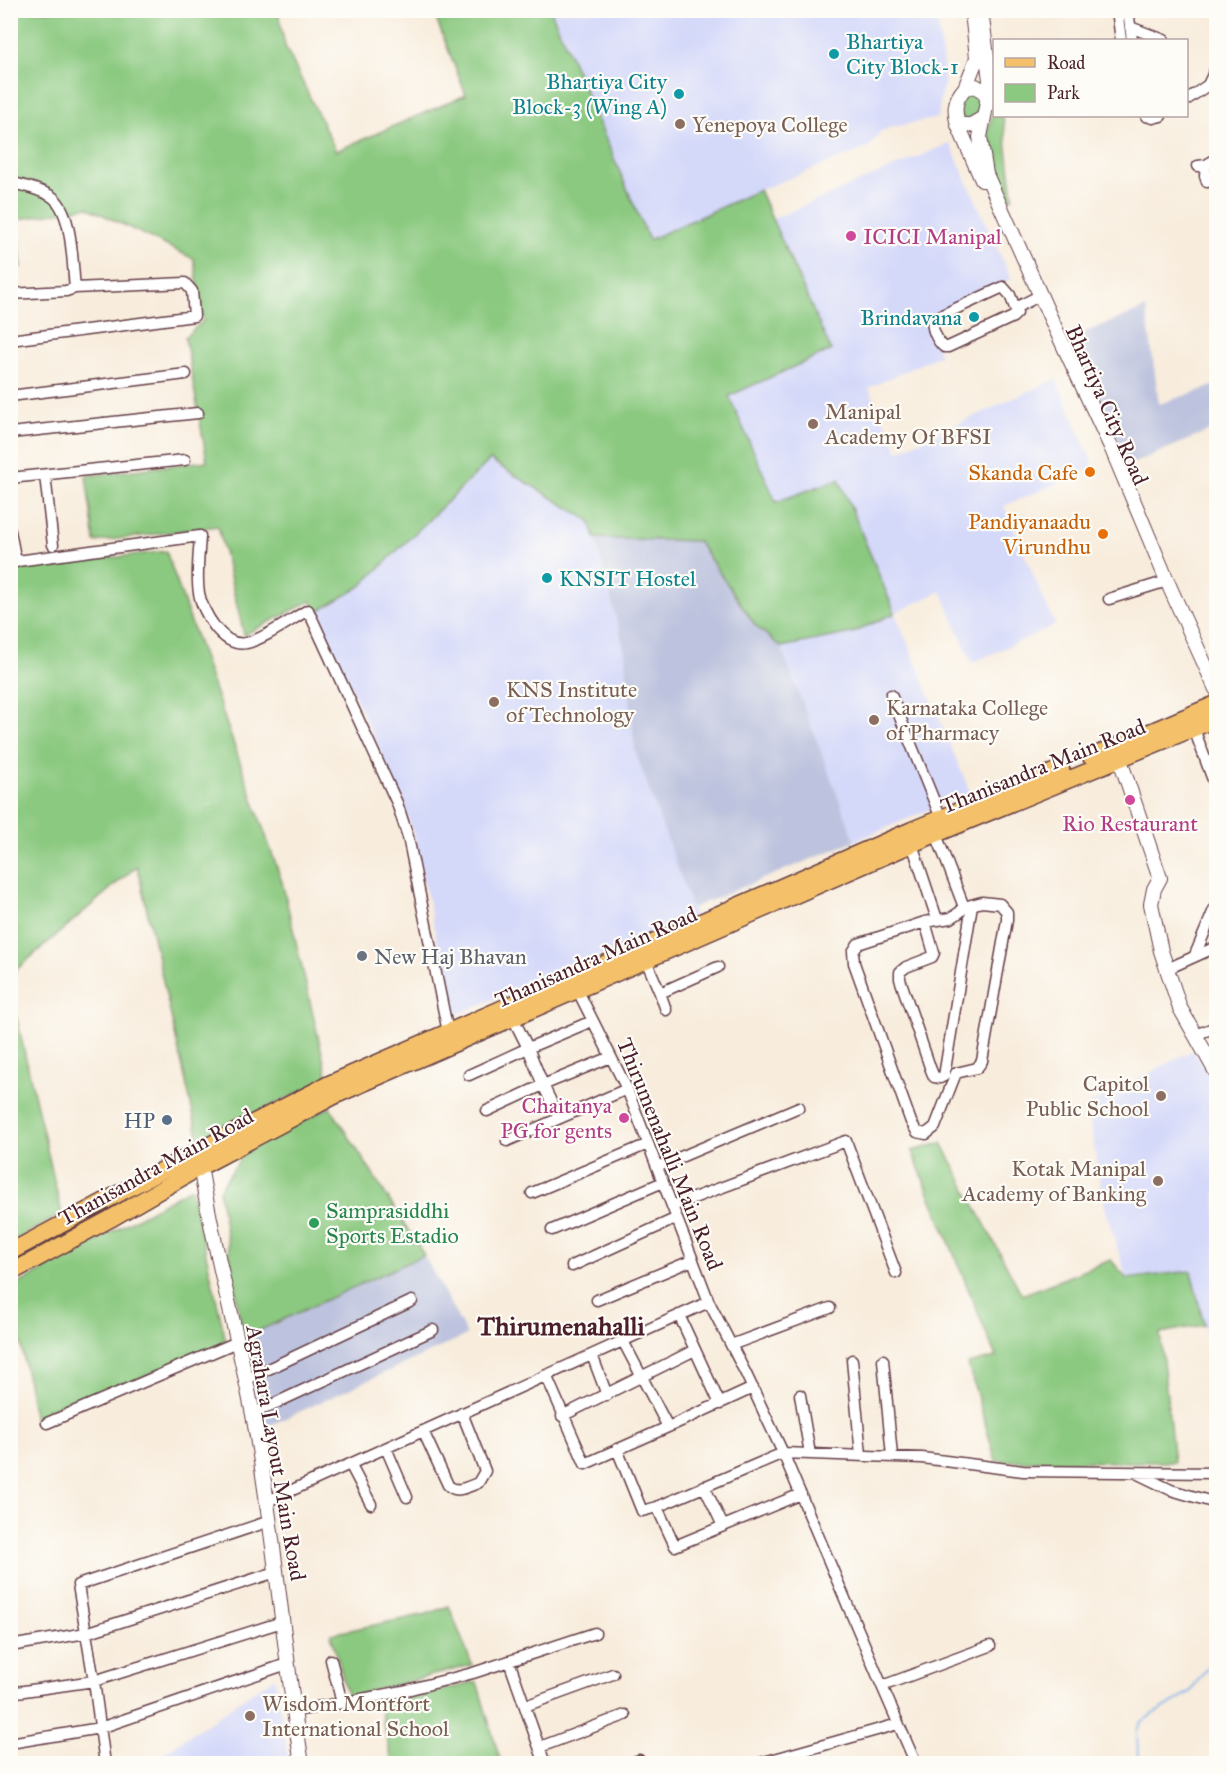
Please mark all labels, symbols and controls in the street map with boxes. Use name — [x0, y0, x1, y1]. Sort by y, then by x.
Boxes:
place label: Bhartiya City Block-1 — [846, 28, 959, 80]
legend — [993, 39, 1188, 117]
marker: Bhartiya City Block-1 — [827, 47, 841, 61]
text: Road — [1047, 52, 1085, 74]
place label: Bhartiya City Block-3 (Wing A) — [512, 68, 668, 120]
text: Park — [1047, 82, 1080, 104]
marker: Bhartiya City Block-3 (Wing A) — [672, 87, 686, 101]
place label: Yenepoya College — [692, 111, 848, 138]
marker: Yenepoya College — [673, 117, 687, 131]
place label: ICICI Manipal — [863, 223, 1002, 250]
marker: ICICI Manipal — [844, 229, 858, 243]
place label: Brindavana — [860, 304, 963, 331]
marker: Brindavana — [967, 310, 981, 324]
street label: Bhartiya City Road — [1060, 321, 1154, 489]
place label: Manipal Academy Of BFSI — [824, 398, 991, 450]
marker: Manipal Academy Of BFSI — [806, 417, 820, 431]
place label: Skanda Cafe — [968, 459, 1078, 486]
marker: Skanda Cafe — [1083, 465, 1097, 479]
place label: Pandiyanaadu Virundhu — [968, 508, 1091, 560]
marker: Pandiyanaadu Virundhu — [1096, 527, 1110, 541]
place label: KNSIT Hostel — [559, 565, 696, 592]
marker: KNSIT Hostel — [540, 571, 554, 585]
place label: KNS Institute of Technology — [506, 676, 637, 728]
place label: Karnataka College of Pharmacy — [886, 694, 1048, 746]
marker: KNS Institute of Technology — [487, 695, 501, 709]
marker: Karnataka College of Pharmacy — [867, 713, 881, 727]
street label: Thanisandra Main Road — [937, 713, 1149, 819]
marker: Rio Restaurant — [1123, 793, 1137, 807]
place label: Rio Restaurant — [1062, 810, 1198, 837]
street label: Thanisandra Main Road — [491, 900, 701, 1014]
place label: New Haj Bhavan — [374, 943, 527, 970]
marker: New Haj Bhavan — [355, 949, 369, 963]
street label: Thirumenahalli Main Road — [611, 1034, 729, 1274]
place label: Capitol Public School — [1026, 1070, 1149, 1122]
marker: Capitol Public School — [1154, 1089, 1168, 1103]
place label: Chaitanya PG for gents — [500, 1092, 613, 1144]
street label: Thanisandra Main Road — [54, 1102, 258, 1232]
place label: HP — [123, 1107, 155, 1134]
marker: Chaitanya PG for gents — [617, 1111, 631, 1125]
marker: HP — [160, 1113, 174, 1127]
place label: Kotak Manipal Academy of Banking — [961, 1155, 1147, 1207]
marker: Kotak Manipal Academy of Banking — [1151, 1174, 1165, 1188]
place label: Samprasiddhi Sports Estadio — [326, 1197, 459, 1249]
marker: Samprasiddhi Sports Estadio — [307, 1216, 321, 1230]
district label: Thirumenahalli — [476, 1310, 646, 1342]
street label: Agrahara Layout Main Road — [240, 1322, 312, 1583]
place label: Wisdom Montfort International School — [262, 1690, 449, 1742]
marker: Wisdom Montfort International School — [243, 1709, 257, 1723]

